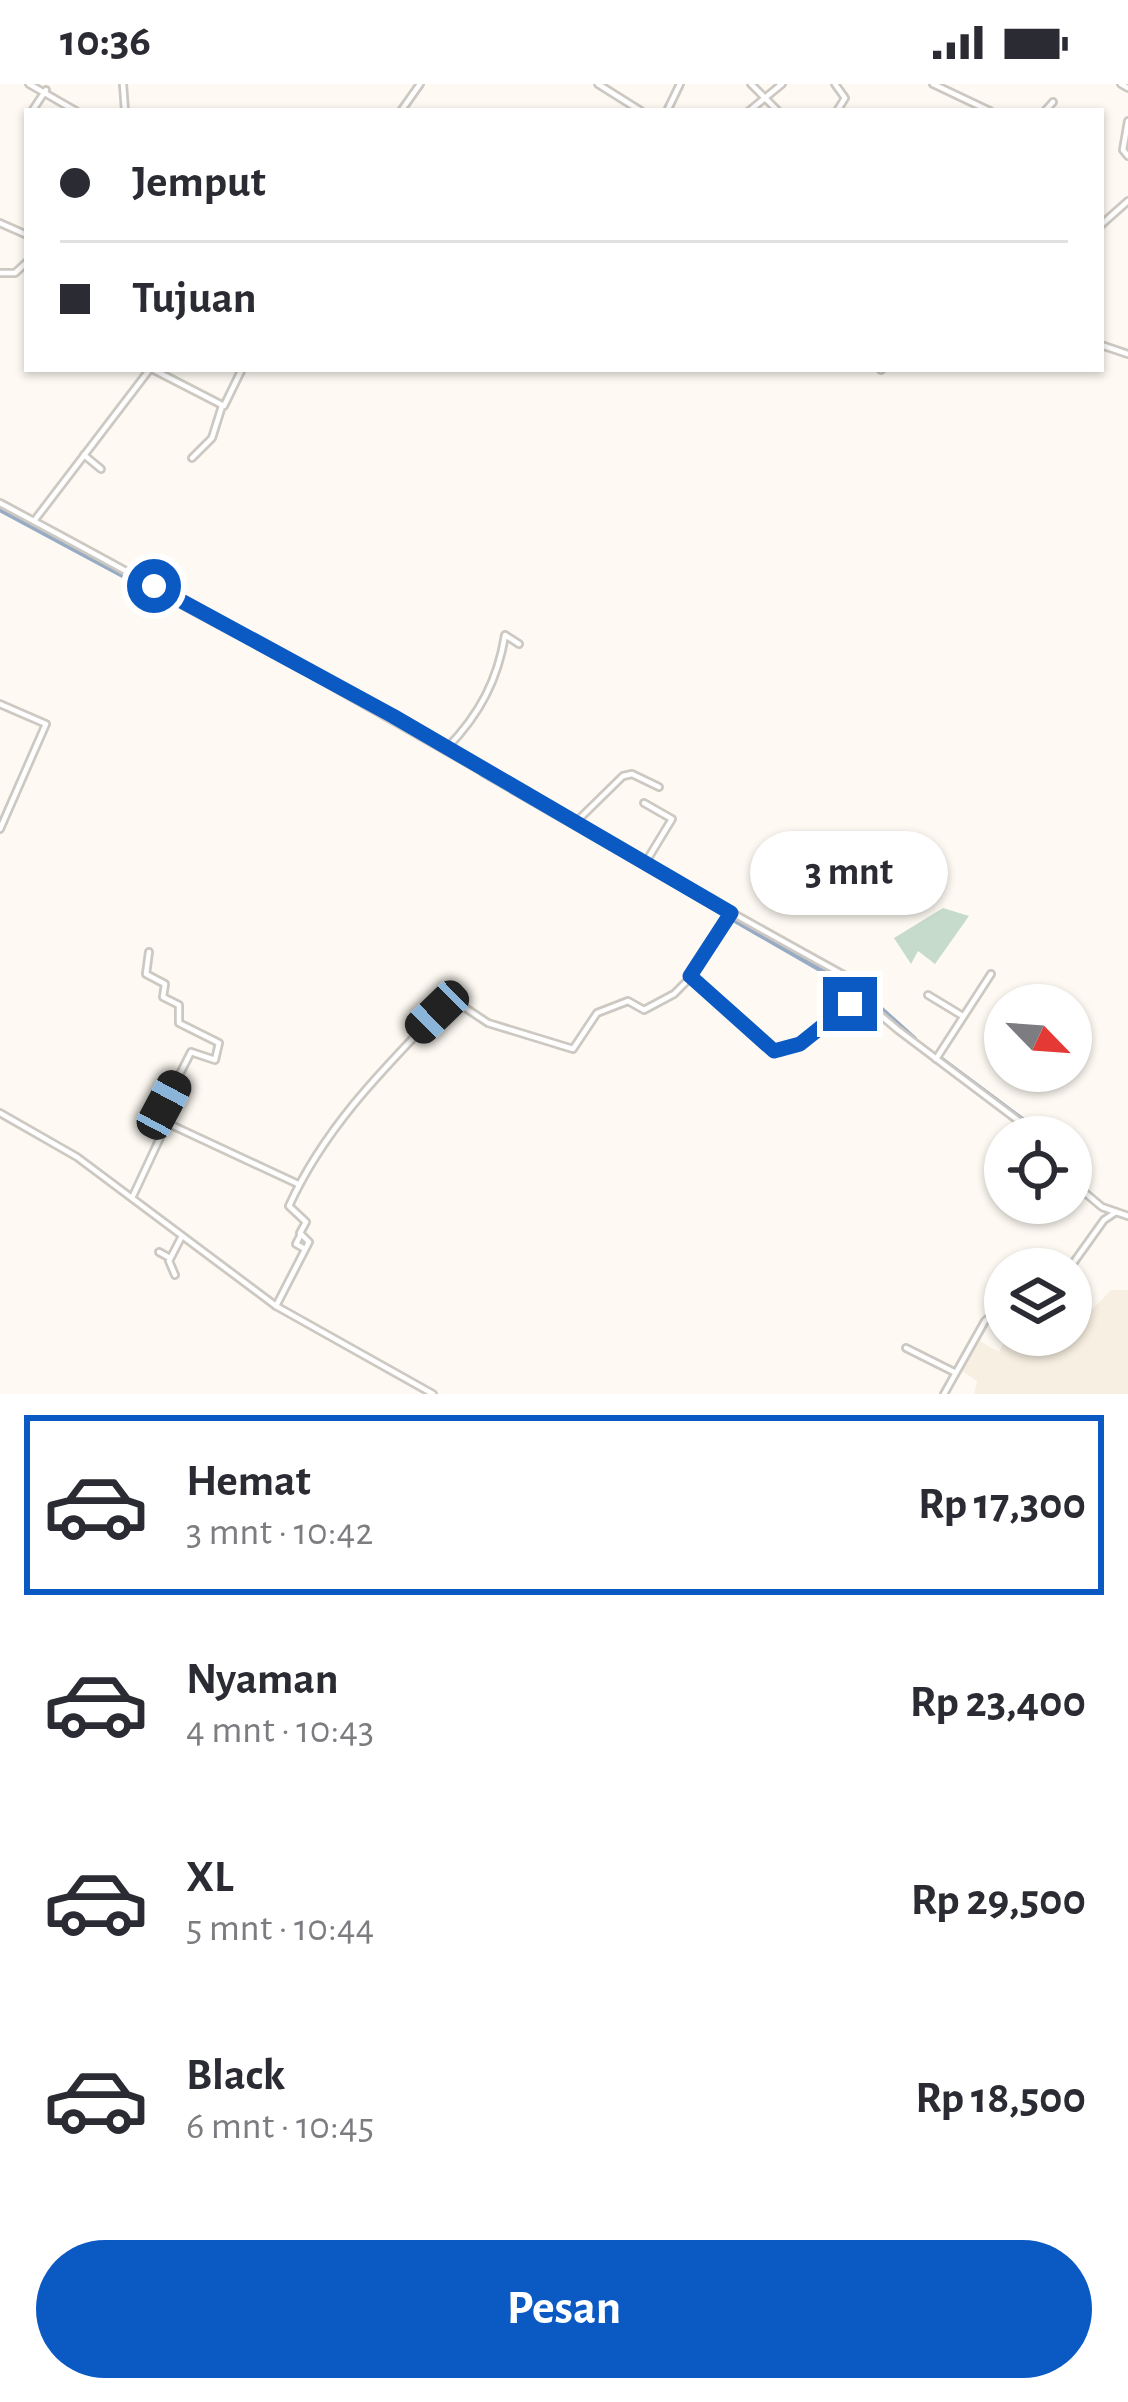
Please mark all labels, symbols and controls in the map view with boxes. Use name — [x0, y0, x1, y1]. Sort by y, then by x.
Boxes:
text: 10:36 — [60, 19, 151, 64]
text: Jemput — [132, 160, 266, 205]
text: Tujuan — [132, 276, 257, 321]
route start — [127, 559, 181, 613]
callout: 3 mnt — [751, 830, 949, 914]
text: 3 mnt — [805, 853, 893, 892]
car — [399, 974, 475, 1050]
route end — [823, 977, 877, 1031]
north arrow — [984, 984, 1092, 1092]
map controls — [984, 984, 1092, 1356]
car — [131, 1065, 197, 1145]
button: locate — [984, 1116, 1092, 1224]
button: layers — [984, 1248, 1092, 1356]
icon: car — [42, 1451, 150, 1559]
text: Hemat — [186, 1459, 311, 1504]
text: Rp 17,300 — [918, 1482, 1086, 1527]
text: 3 mnt · 10:42 — [186, 1513, 373, 1552]
icon: car — [42, 1649, 150, 1757]
text: Nyaman — [186, 1657, 339, 1702]
text: Rp 23,400 — [910, 1680, 1086, 1725]
text: 4 mnt · 10:43 — [186, 1711, 374, 1750]
icon: car — [42, 1847, 150, 1955]
text: XL — [186, 1855, 234, 1900]
text: Rp 29,500 — [911, 1878, 1086, 1923]
text: 5 mnt · 10:44 — [186, 1909, 374, 1948]
icon: car — [42, 2045, 150, 2153]
text: Black — [186, 2053, 285, 2098]
text: Rp 18,500 — [915, 2076, 1086, 2121]
text: 6 mnt · 10:45 — [186, 2107, 374, 2146]
button: Pesan — [36, 2240, 1092, 2378]

